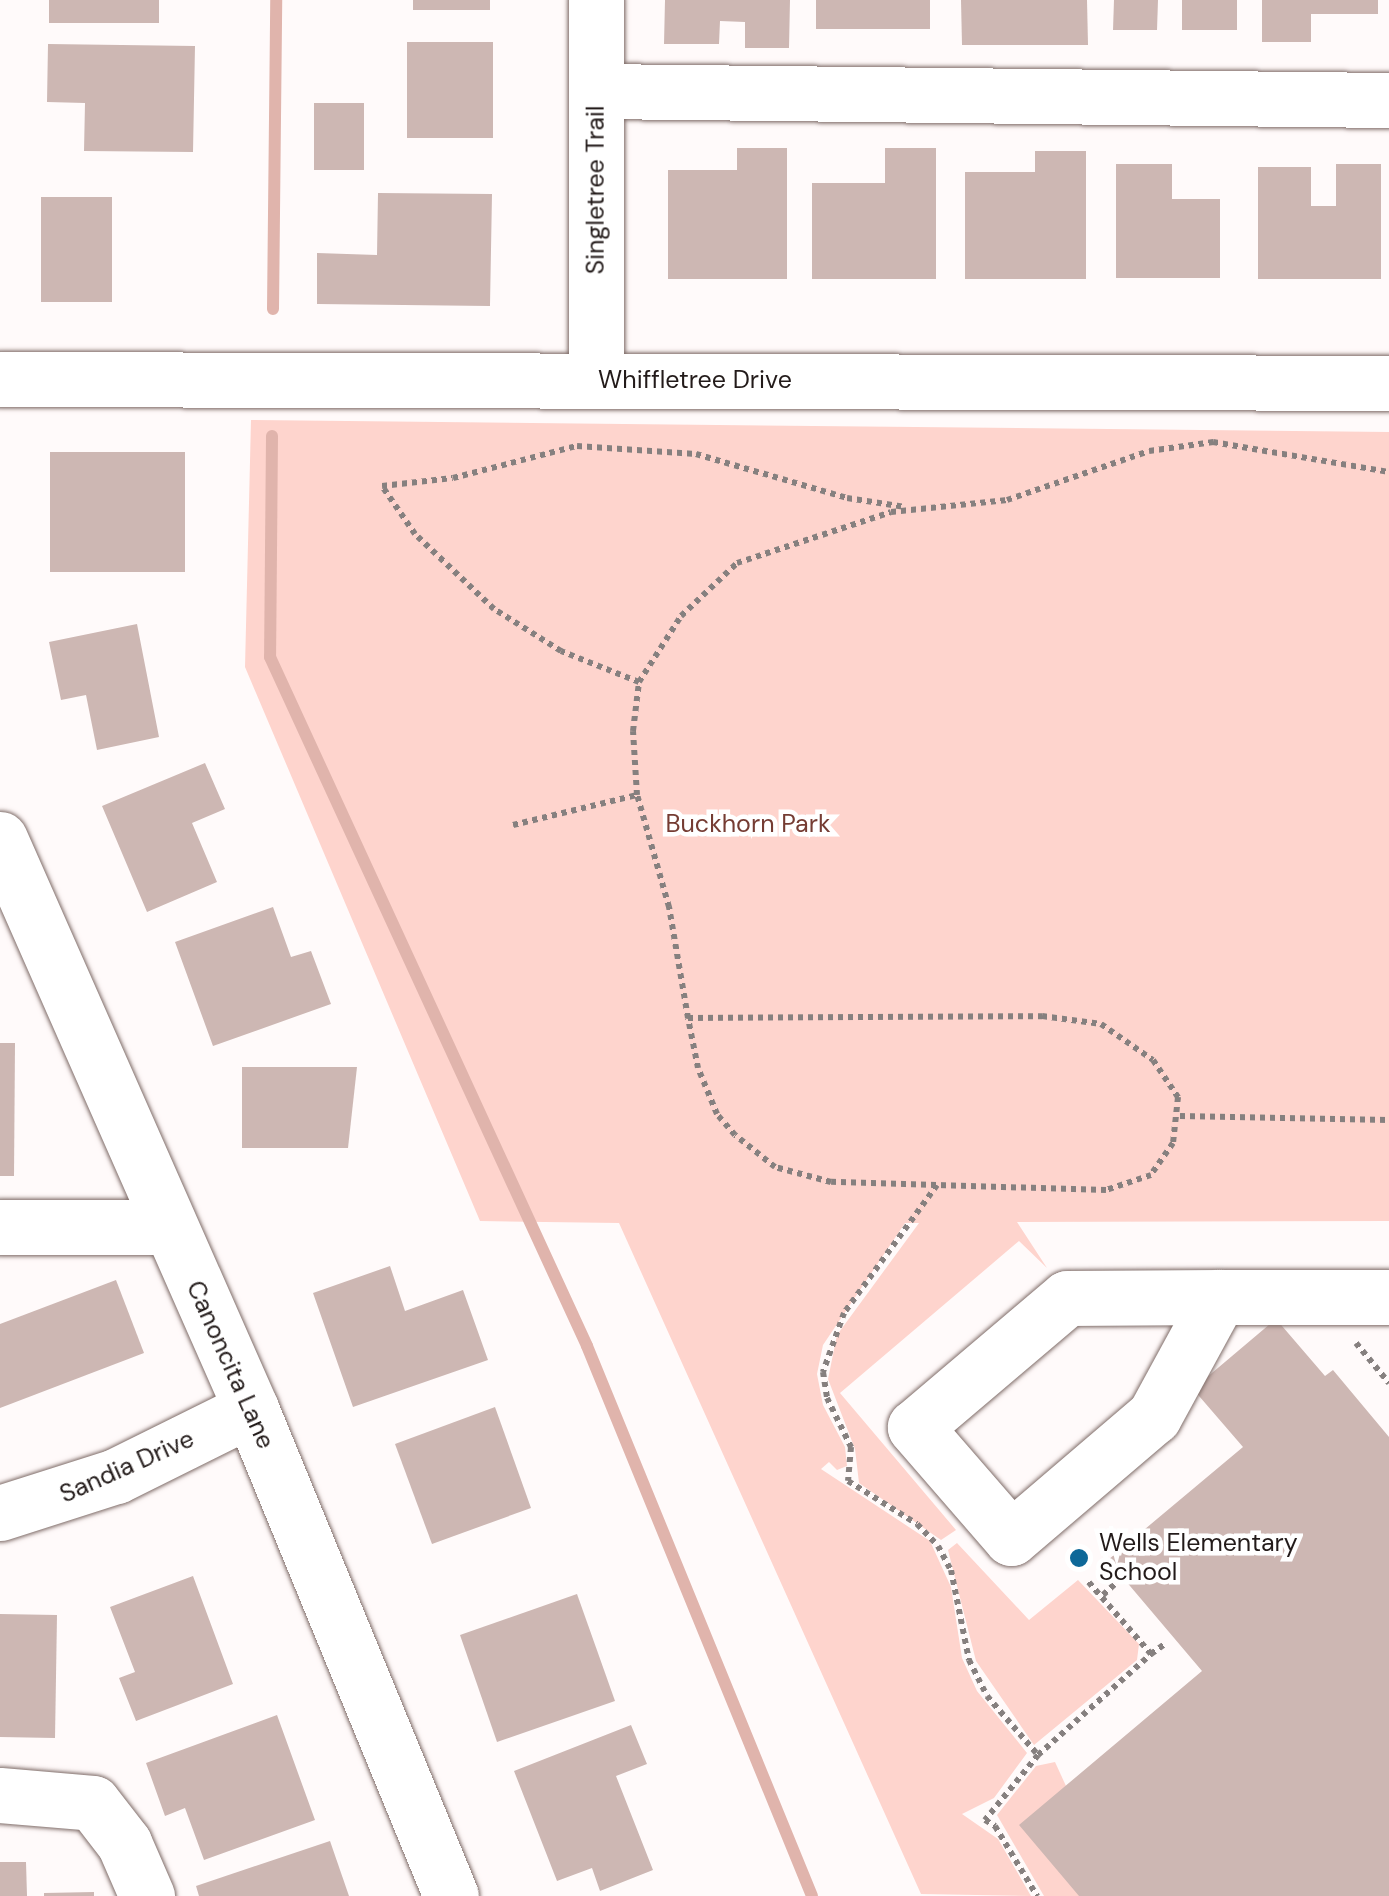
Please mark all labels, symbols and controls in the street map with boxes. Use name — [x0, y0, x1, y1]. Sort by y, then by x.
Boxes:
street label: Singletree Trail — [581, 106, 611, 274]
street label: Whiffletree Drive — [598, 365, 792, 395]
park label: Buckhorn Park — [665, 809, 831, 839]
street label: Canoncita Lane — [180, 1276, 280, 1454]
street label: Sandia Drive — [55, 1424, 199, 1510]
place label: Wells Elementary School — [1099, 1529, 1298, 1588]
marker: Wells Elementary School — [1068, 1547, 1090, 1569]

